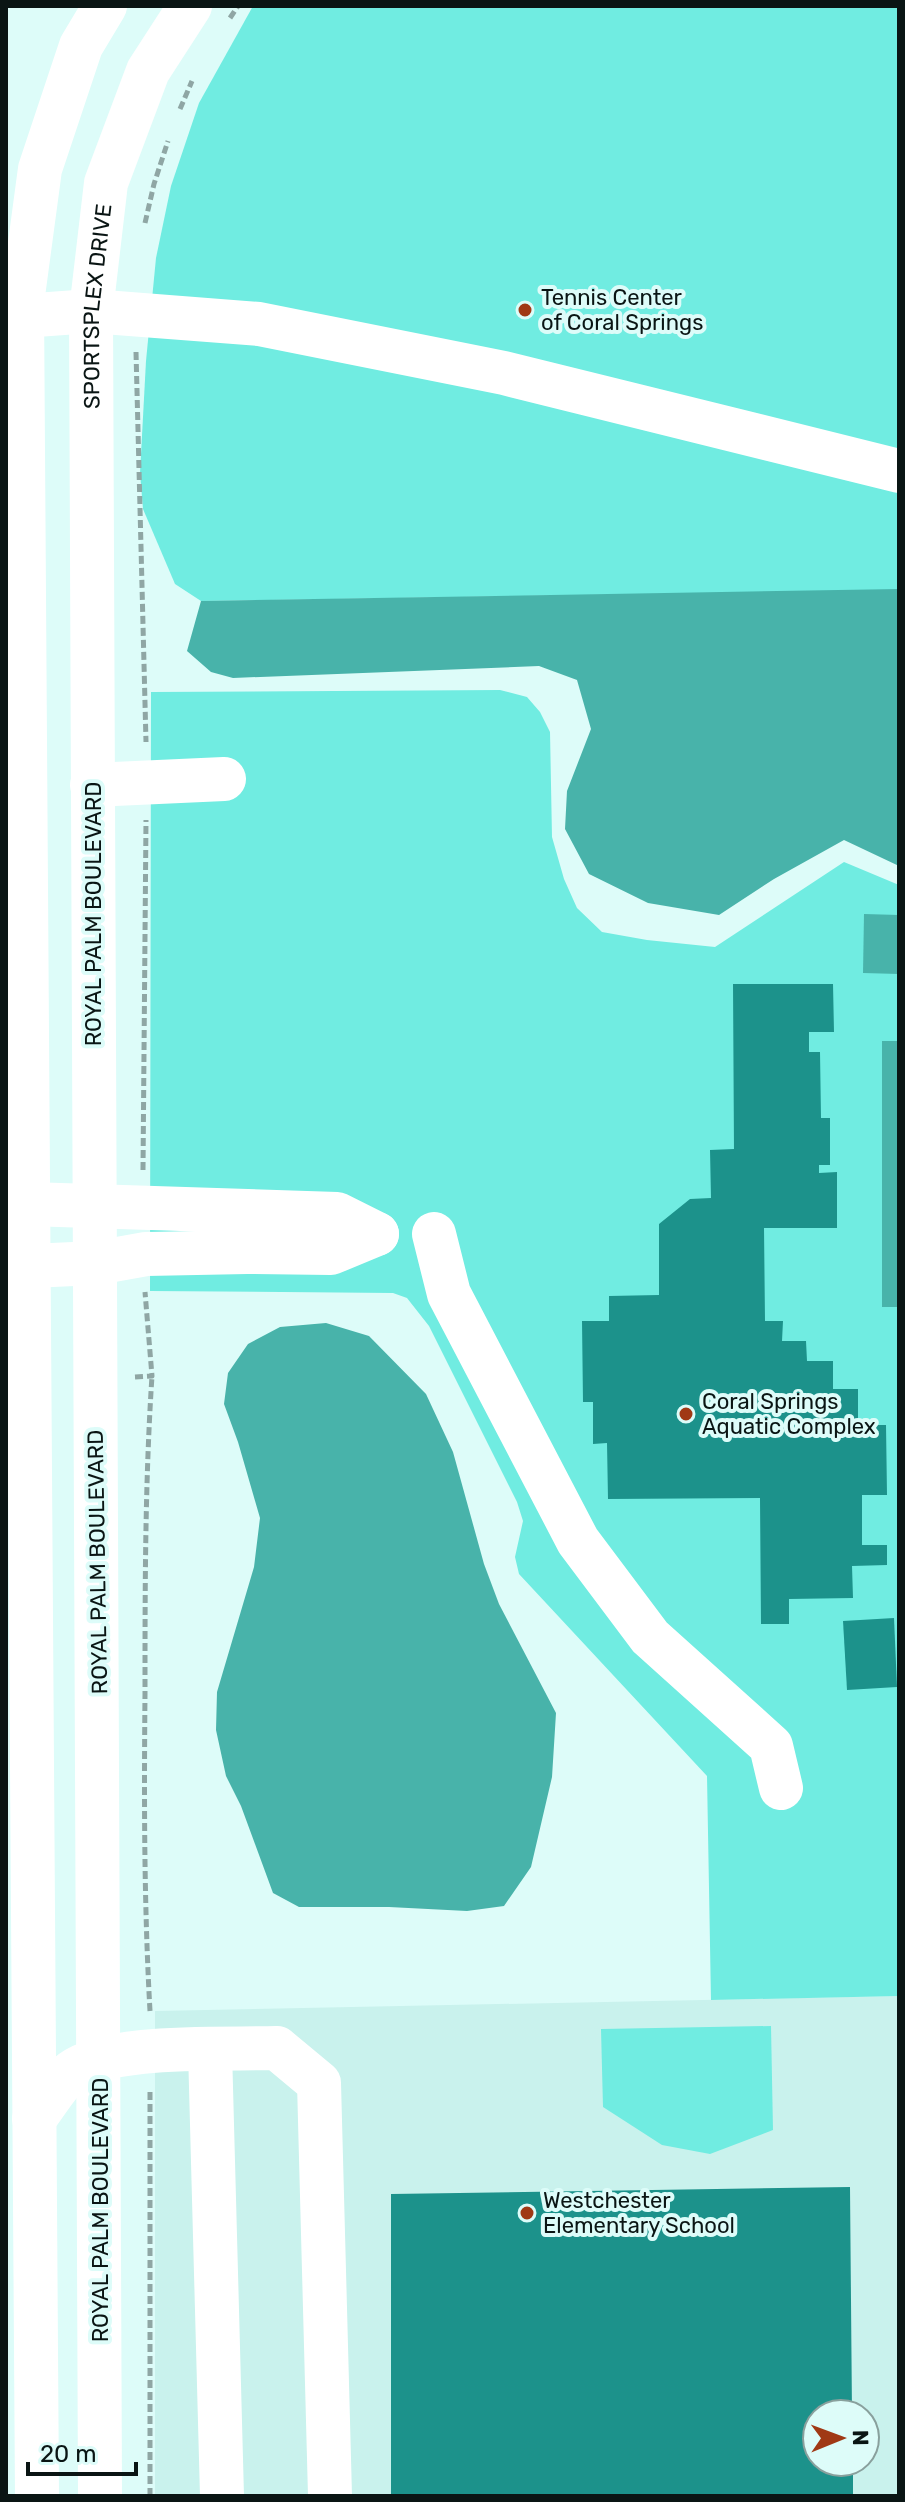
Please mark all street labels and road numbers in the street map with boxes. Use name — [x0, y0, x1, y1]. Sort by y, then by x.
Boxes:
street label: SPORTSPLEX DRIVE — [78, 202, 117, 409]
street label: ROYAL PALM BOULEVARD — [80, 782, 107, 1046]
street label: ROYAL PALM BOULEVARD — [82, 1429, 113, 1695]
street label: ROYAL PALM BOULEVARD — [87, 2078, 114, 2342]

